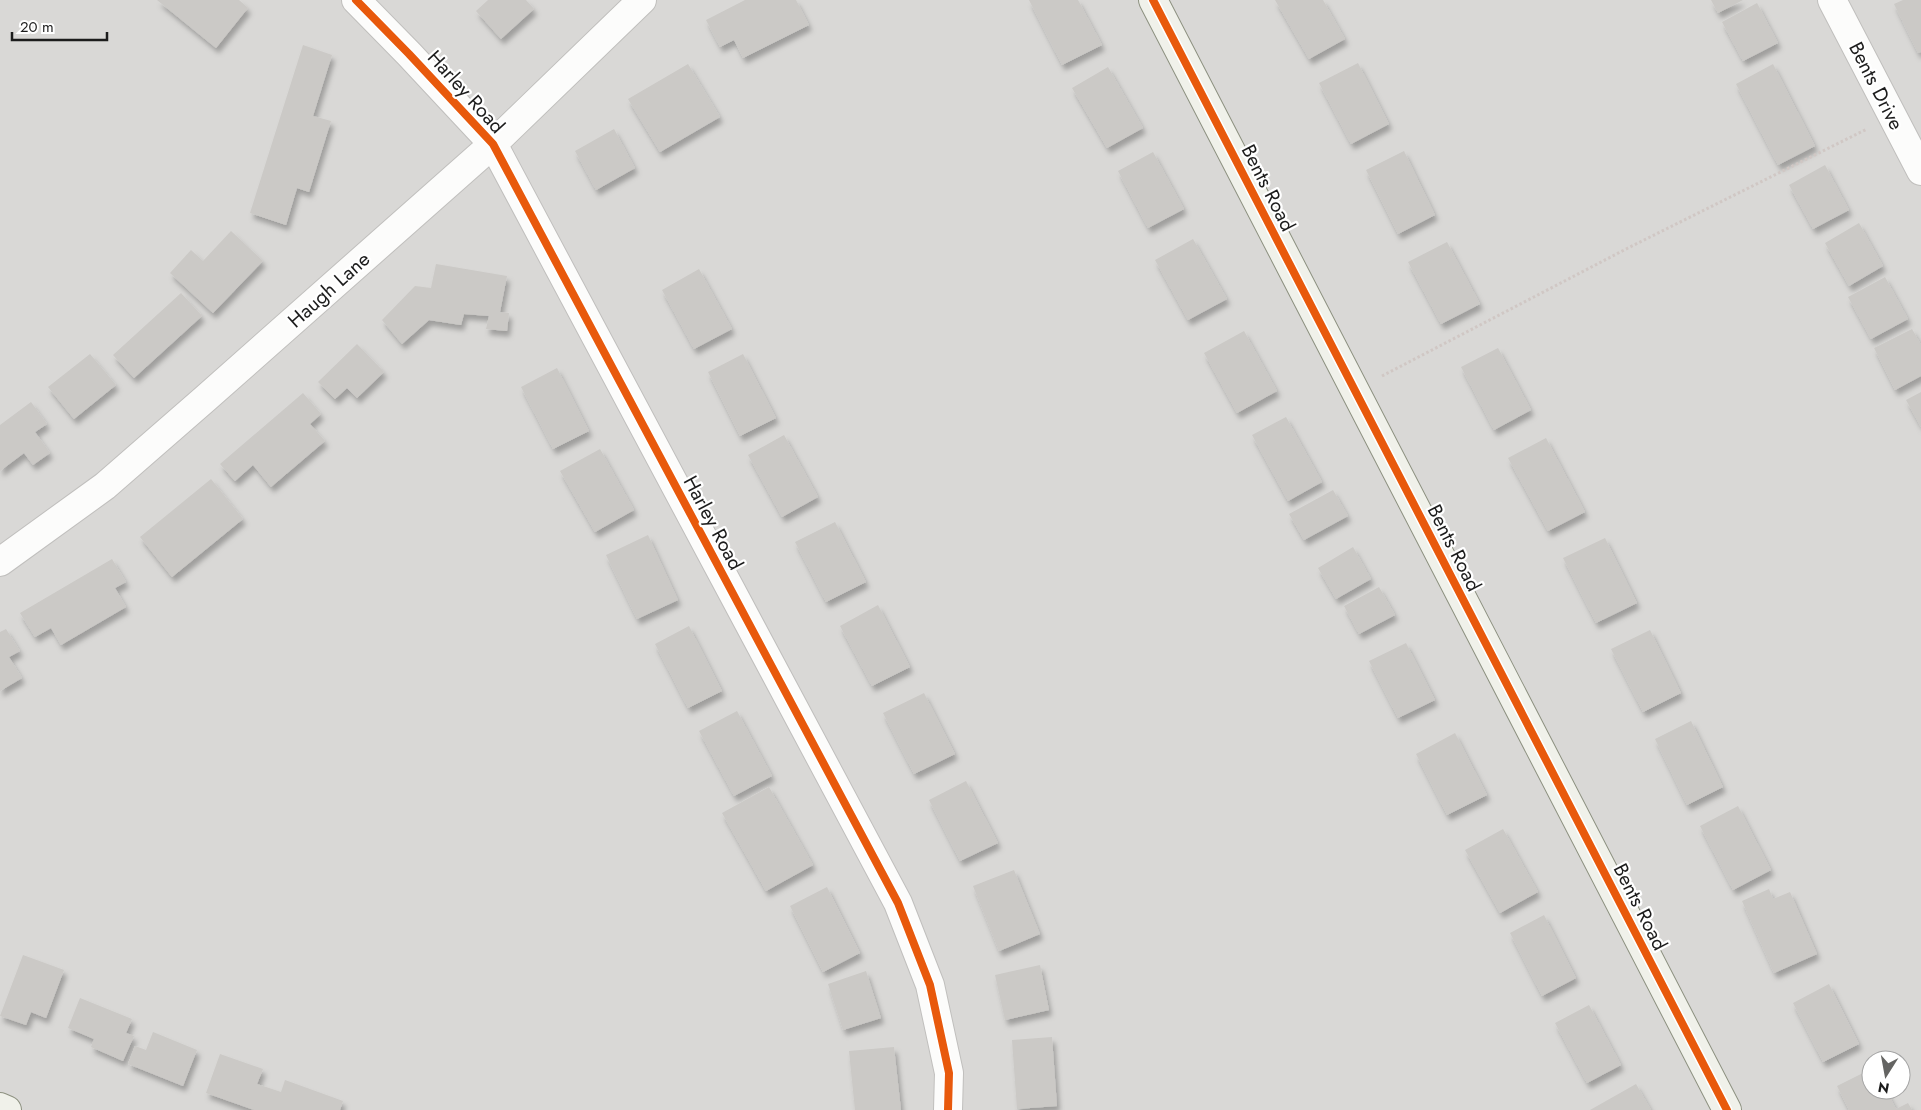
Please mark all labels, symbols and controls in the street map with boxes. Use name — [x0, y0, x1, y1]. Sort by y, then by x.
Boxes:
scale bar — [12, 10, 108, 42]
text: 20 m — [20, 16, 54, 38]
street label: Bents Drive — [1841, 37, 1911, 135]
street label: Harley Road — [421, 44, 511, 140]
street label: Bents Road — [1234, 140, 1302, 236]
street label: Haugh Lane — [281, 245, 377, 335]
street label: Harley Road — [676, 471, 750, 575]
street label: Bents Road — [1420, 500, 1488, 596]
street label: Bents Road — [1606, 859, 1674, 955]
north arrow — [1861, 1050, 1911, 1100]
text: N — [1876, 1077, 1891, 1099]

